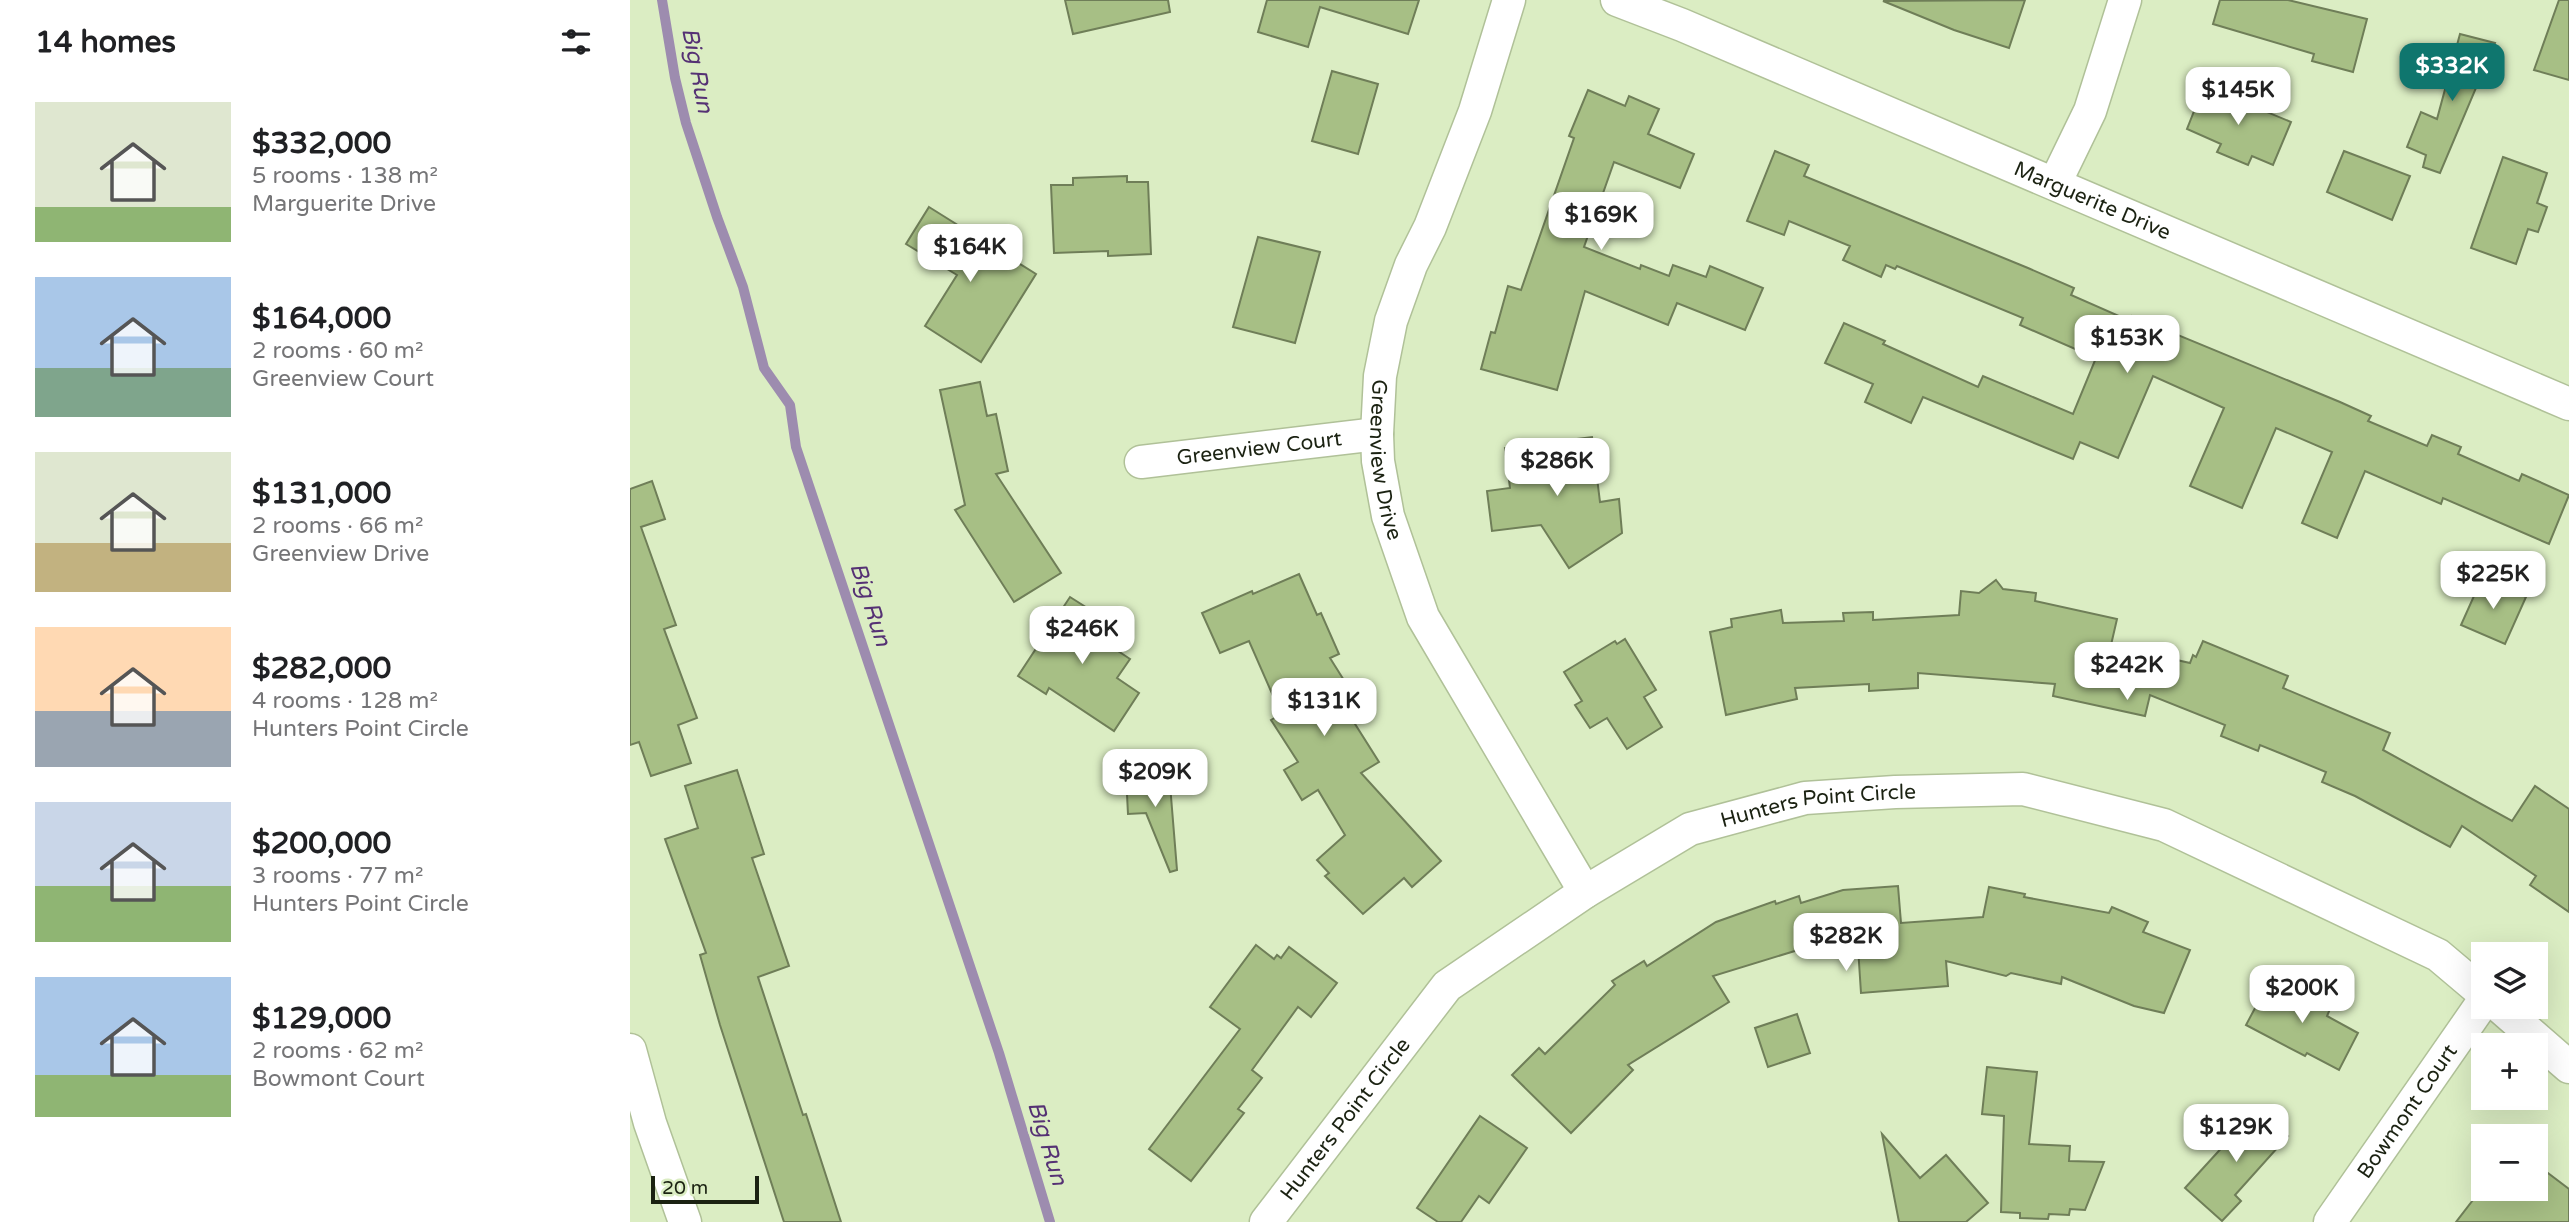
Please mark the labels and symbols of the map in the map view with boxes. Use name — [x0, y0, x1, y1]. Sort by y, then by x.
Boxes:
water label: Big Run — [675, 25, 719, 116]
pin: $332K — [2403, 43, 2501, 103]
pin: $145K — [2189, 68, 2287, 127]
street label: Marguerite Drive — [2010, 156, 2175, 245]
pin: $169K — [1552, 192, 1650, 252]
pin: $164K — [921, 224, 1019, 284]
pin: $153K — [2078, 316, 2176, 375]
street label: Greenview Drive — [1364, 379, 1407, 543]
street label: Greenview Court — [1175, 426, 1343, 471]
pin: $286K — [1508, 438, 1606, 498]
pin: $225K — [2444, 552, 2542, 611]
water label: Big Run — [843, 559, 897, 651]
pin: $246K — [1033, 606, 1131, 666]
pin: $242K — [2078, 642, 2176, 702]
pin: $131K — [1275, 678, 1373, 738]
pin: $209K — [1106, 750, 1204, 809]
street label: Hunters Point Circle — [1718, 780, 1916, 833]
pin: $282K — [1797, 914, 1895, 973]
pin: $200K — [2253, 965, 2351, 1025]
street label: Hunters Point Circle — [1275, 1033, 1416, 1205]
street label: Bowmont Court — [2352, 1040, 2463, 1183]
water label: Big Run — [1021, 1098, 1073, 1190]
pin: $129K — [2187, 1104, 2285, 1164]
scale bar — [651, 1173, 760, 1205]

